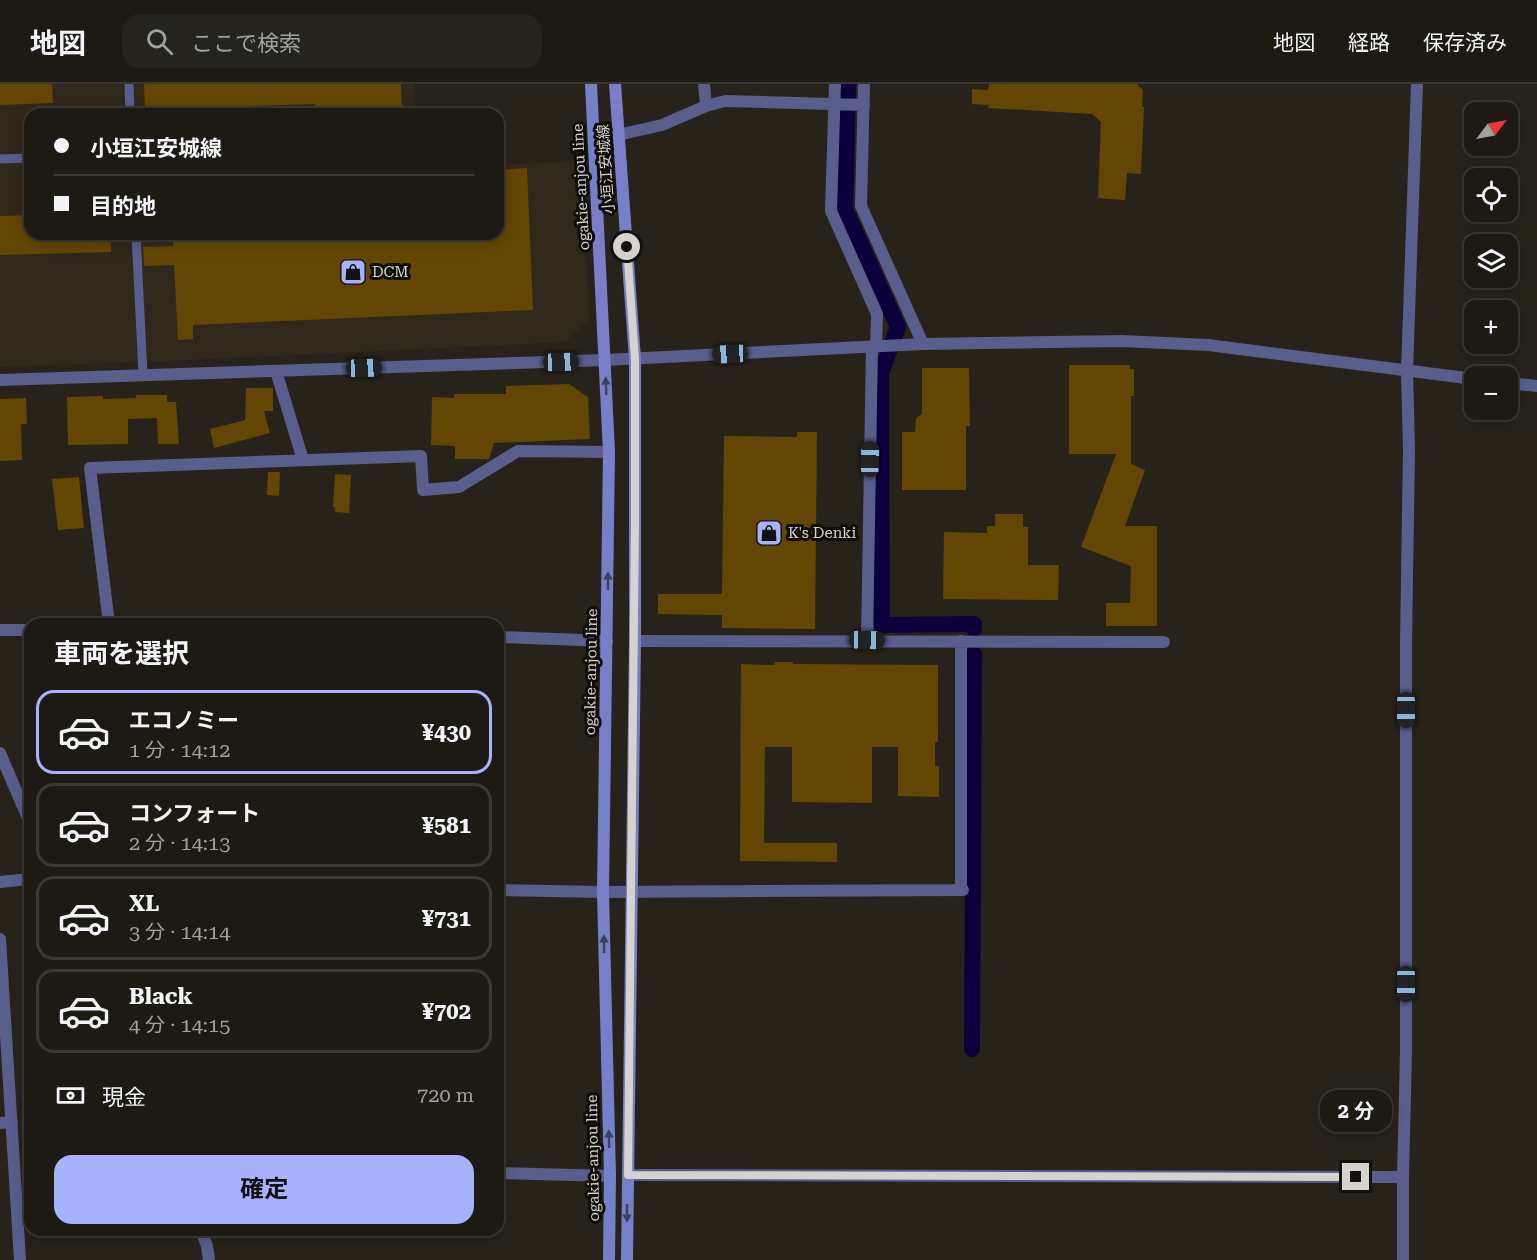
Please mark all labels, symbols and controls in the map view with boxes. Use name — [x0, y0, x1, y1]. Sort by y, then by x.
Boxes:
search box — [122, 14, 542, 68]
icon: search — [143, 25, 176, 58]
text: 地図 — [30, 27, 86, 60]
text: ここで検索 — [191, 31, 301, 56]
text: 地図 — [1273, 31, 1315, 55]
text: 経路 — [1348, 31, 1390, 55]
text: 保存済み — [1423, 31, 1507, 55]
north arrow — [1464, 102, 1518, 156]
map controls — [1464, 102, 1518, 420]
street label: ogakie-anjou line — [569, 123, 593, 251]
street label: 小垣江安城線 — [594, 123, 618, 215]
text: 小垣江安城線 — [90, 136, 222, 161]
button: locate — [1464, 168, 1518, 222]
text: 目的地 — [90, 194, 156, 219]
route start — [613, 233, 640, 260]
button: layers — [1464, 234, 1518, 288]
shop icon: DCM — [338, 257, 368, 287]
place label: DCM — [372, 263, 409, 281]
button: + — [1464, 300, 1518, 354]
car — [712, 344, 748, 364]
car — [543, 352, 579, 372]
car — [346, 358, 382, 378]
button: − — [1464, 366, 1518, 420]
one-way arrow — [601, 376, 611, 395]
car — [861, 441, 879, 477]
shop icon: K's Denki — [754, 518, 784, 548]
place label: K's Denki — [788, 524, 857, 542]
one-way arrow — [603, 571, 613, 590]
street label: ogakie-anjou line — [581, 609, 601, 735]
car — [849, 631, 885, 649]
text: 車両を選択 — [54, 638, 189, 670]
car — [1397, 692, 1415, 728]
icon: car — [57, 705, 111, 759]
text: エコノミー — [129, 708, 239, 733]
text: ¥430 — [422, 720, 471, 745]
text: 1 分 · 14:12 — [129, 738, 230, 762]
icon: car — [57, 798, 111, 852]
text: コンフォート — [129, 801, 260, 826]
text: ¥581 — [422, 813, 471, 838]
text: 2 分 · 14:13 — [129, 831, 230, 855]
icon: car — [57, 891, 111, 945]
text: XL — [129, 891, 159, 916]
text: ¥731 — [422, 906, 471, 931]
text: 3 分 · 14:14 — [129, 920, 230, 944]
one-way arrow — [599, 934, 609, 953]
car — [1397, 966, 1415, 1002]
icon: car — [57, 984, 111, 1038]
text: Black — [129, 984, 193, 1009]
text: ¥702 — [422, 999, 471, 1024]
text: 4 分 · 14:15 — [129, 1013, 230, 1037]
icon: cash — [54, 1079, 87, 1112]
text: 720 m — [417, 1083, 474, 1107]
text: 現金 — [102, 1085, 146, 1110]
callout: 2 分 — [1320, 1090, 1392, 1132]
street label: ogakie-anjou line — [583, 1095, 603, 1221]
text: 2 分 — [1338, 1099, 1374, 1123]
one-way arrow — [604, 1129, 613, 1148]
button: 確定 — [54, 1155, 474, 1224]
route end — [1342, 1163, 1369, 1190]
one-way arrow — [622, 1203, 632, 1222]

